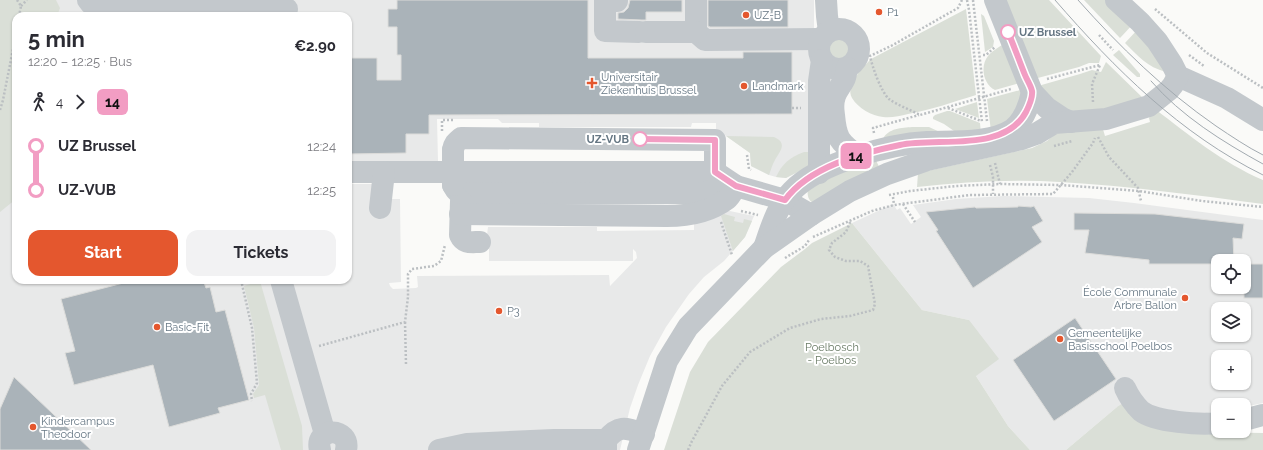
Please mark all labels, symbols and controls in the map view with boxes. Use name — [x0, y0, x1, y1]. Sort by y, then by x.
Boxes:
place label: P1 — [887, 6, 899, 19]
marker: P1 — [874, 7, 884, 17]
place label: UZ-B — [754, 9, 781, 22]
marker: UZ-B — [741, 10, 751, 20]
marker: UZ Brussel — [1000, 24, 1016, 40]
text: 5 min — [28, 26, 85, 52]
place label: UZ Brussel — [1019, 26, 1077, 39]
text: €2.90 — [294, 37, 336, 55]
text: 12:20 – 12:25 · Bus — [28, 54, 132, 69]
place label: Universitair Ziekenhuis Brussel — [601, 71, 696, 97]
marker: Universitair Ziekenhuis Brussel — [586, 77, 598, 89]
place label: Landmark — [752, 80, 804, 93]
marker: Landmark — [739, 81, 749, 91]
icon: walk — [28, 91, 50, 113]
icon: forward — [69, 91, 91, 113]
text: 14 — [105, 94, 120, 110]
text: 4 — [56, 95, 63, 110]
marker: UZ-VUB — [632, 131, 648, 147]
place label: UZ-VUB — [586, 133, 630, 146]
text: UZ Brussel — [58, 137, 136, 155]
text: 12:24 — [307, 139, 336, 154]
line badge: 14 — [838, 143, 874, 169]
text: 14 — [849, 148, 863, 164]
text: UZ-VUB — [58, 181, 116, 199]
text: 12:25 — [307, 183, 336, 198]
button: Start — [28, 230, 178, 276]
button: Tickets — [186, 230, 336, 276]
map controls — [1211, 254, 1251, 438]
button: locate — [1211, 254, 1251, 294]
place label: École Communale Arbre Ballon — [1083, 285, 1178, 312]
marker: École Communale Arbre Ballon — [1180, 293, 1190, 303]
button: layers — [1211, 302, 1251, 342]
place label: P3 — [507, 305, 520, 318]
marker: P3 — [494, 306, 504, 316]
place label: Basic-Fit — [165, 321, 210, 334]
marker: Basic-Fit — [152, 322, 162, 332]
place label: Gemeentelijke Basisschool Poelbos — [1068, 327, 1172, 353]
marker: Gemeentelijke Basisschool Poelbos — [1055, 334, 1065, 344]
park label: Poelbosch - Poelbos — [805, 341, 859, 367]
button: + — [1211, 350, 1251, 390]
button: − — [1211, 398, 1251, 438]
place label: Kindercampus Theodoor — [41, 415, 115, 441]
marker: Kindercampus Theodoor — [28, 422, 38, 432]

